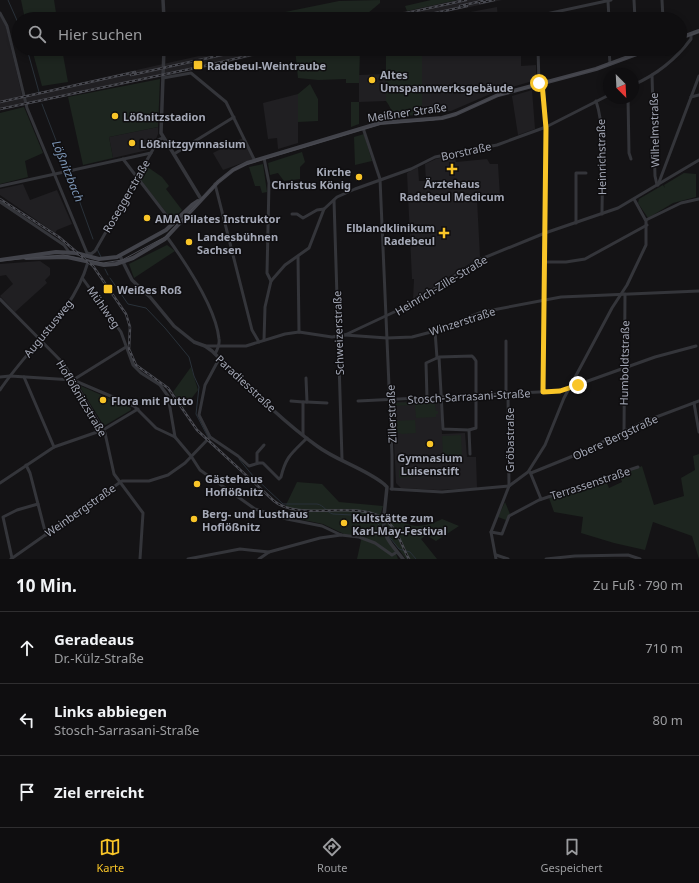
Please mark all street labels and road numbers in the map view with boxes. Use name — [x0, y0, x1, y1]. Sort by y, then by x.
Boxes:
street label: Wilhelmstraße — [646, 92, 662, 168]
street label: Meißner Straße — [366, 99, 448, 125]
street label: Heinrichstraße — [593, 119, 609, 195]
street label: Borstraße — [439, 138, 493, 164]
street label: Roseggerstraße — [99, 157, 153, 235]
street label: Heinrich-Zille-Straße — [392, 251, 490, 319]
street label: Mühlweg — [84, 283, 124, 331]
street label: Schweizerstraße — [329, 290, 347, 376]
street label: Augustusweg — [20, 296, 76, 360]
street label: Winzerstraße — [427, 303, 497, 339]
street label: Humboldtstraße — [616, 320, 632, 406]
street label: Paradiesstraße — [213, 351, 279, 415]
street label: Hoflößnitzstraße — [53, 357, 111, 439]
street label: Zillerstraße — [382, 385, 400, 443]
street label: Stosch-Sarrasani-Straße — [407, 385, 531, 407]
street label: Gröbastraße — [502, 408, 517, 472]
street label: Obere Bergstraße — [570, 411, 660, 463]
street label: Terrassenstraße — [548, 463, 632, 503]
street label: Weinbergstraße — [42, 480, 118, 540]

